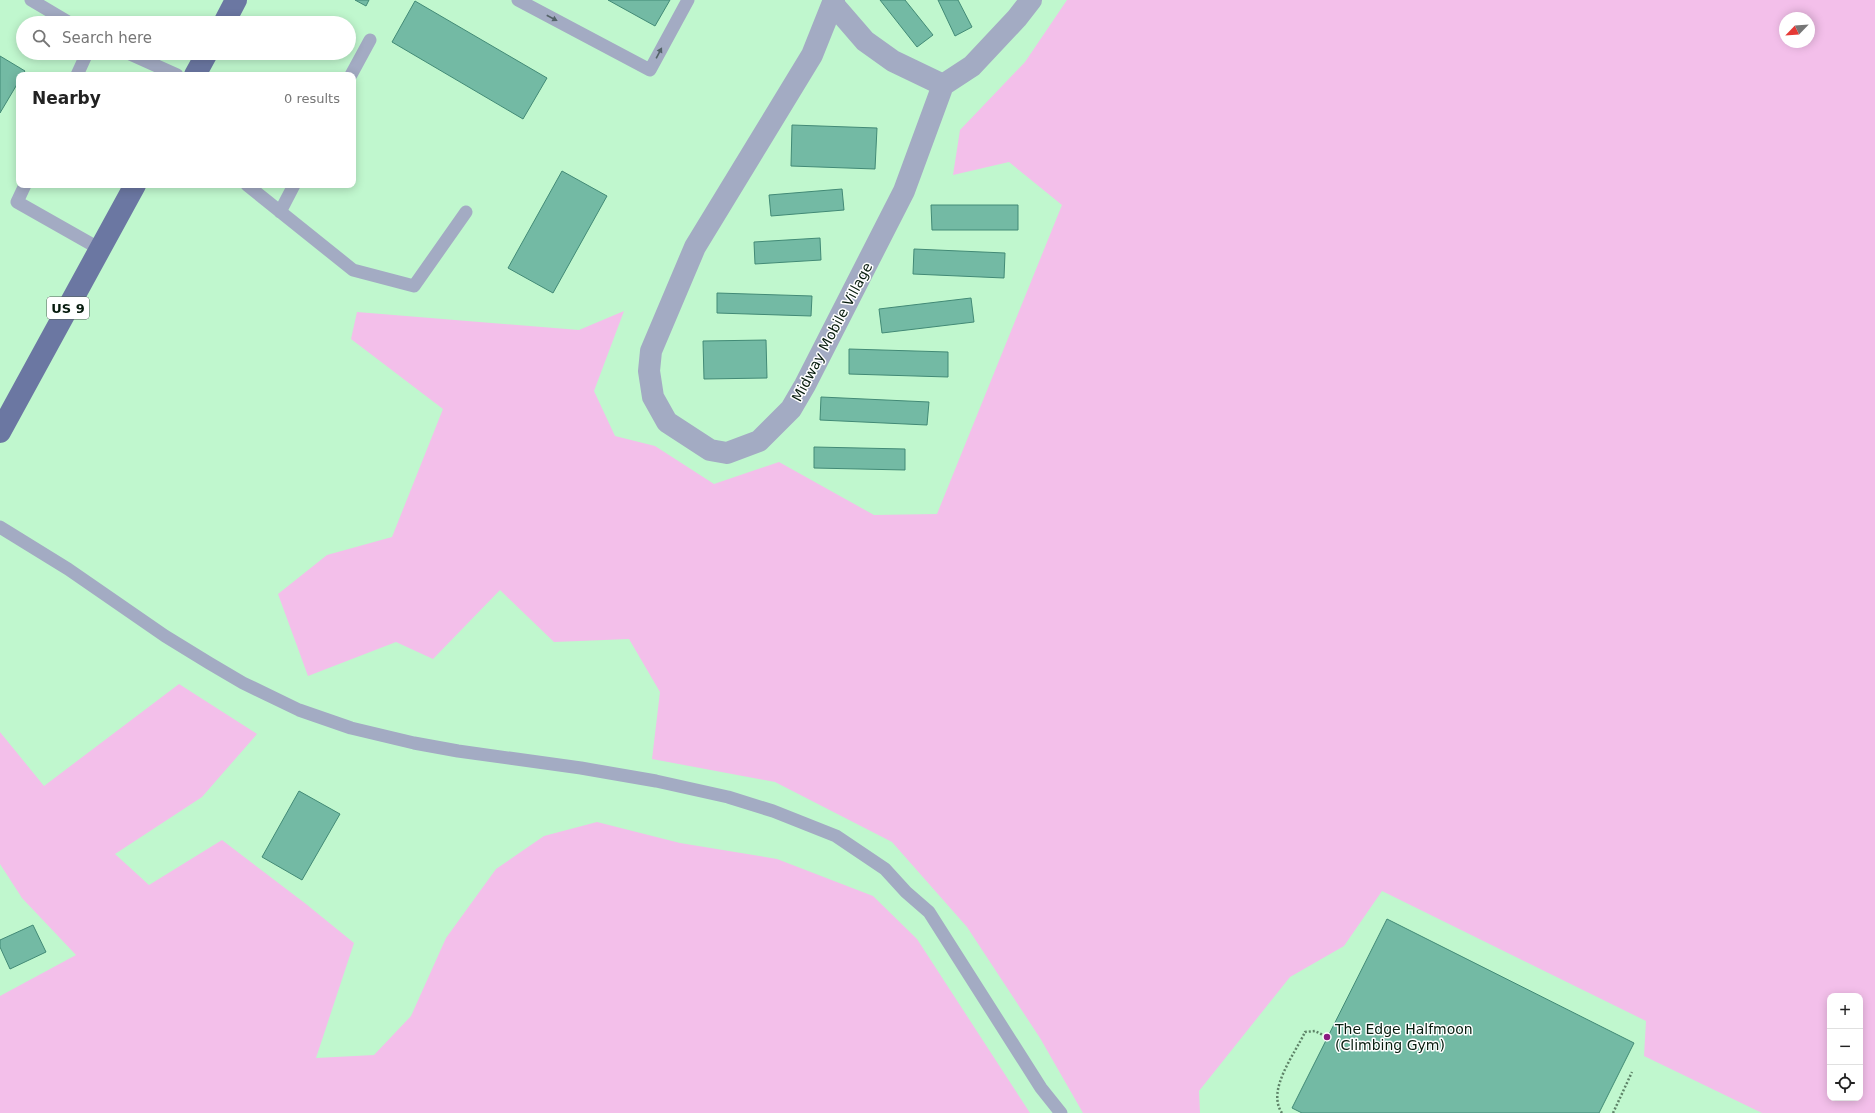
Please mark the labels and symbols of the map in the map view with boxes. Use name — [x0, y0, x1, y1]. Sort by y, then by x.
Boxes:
north arrow — [1779, 12, 1815, 48]
one-way arrow — [546, 15, 558, 22]
one-way arrow — [656, 48, 662, 59]
street label: Midway Mobile Village — [789, 260, 875, 404]
road number: US 9 — [47, 297, 89, 319]
place label: The Edge Halfmoon (Climbing Gym) — [1334, 1021, 1473, 1053]
marker: The Edge Halfmoon (Climbing Gym) — [1322, 1032, 1332, 1042]

